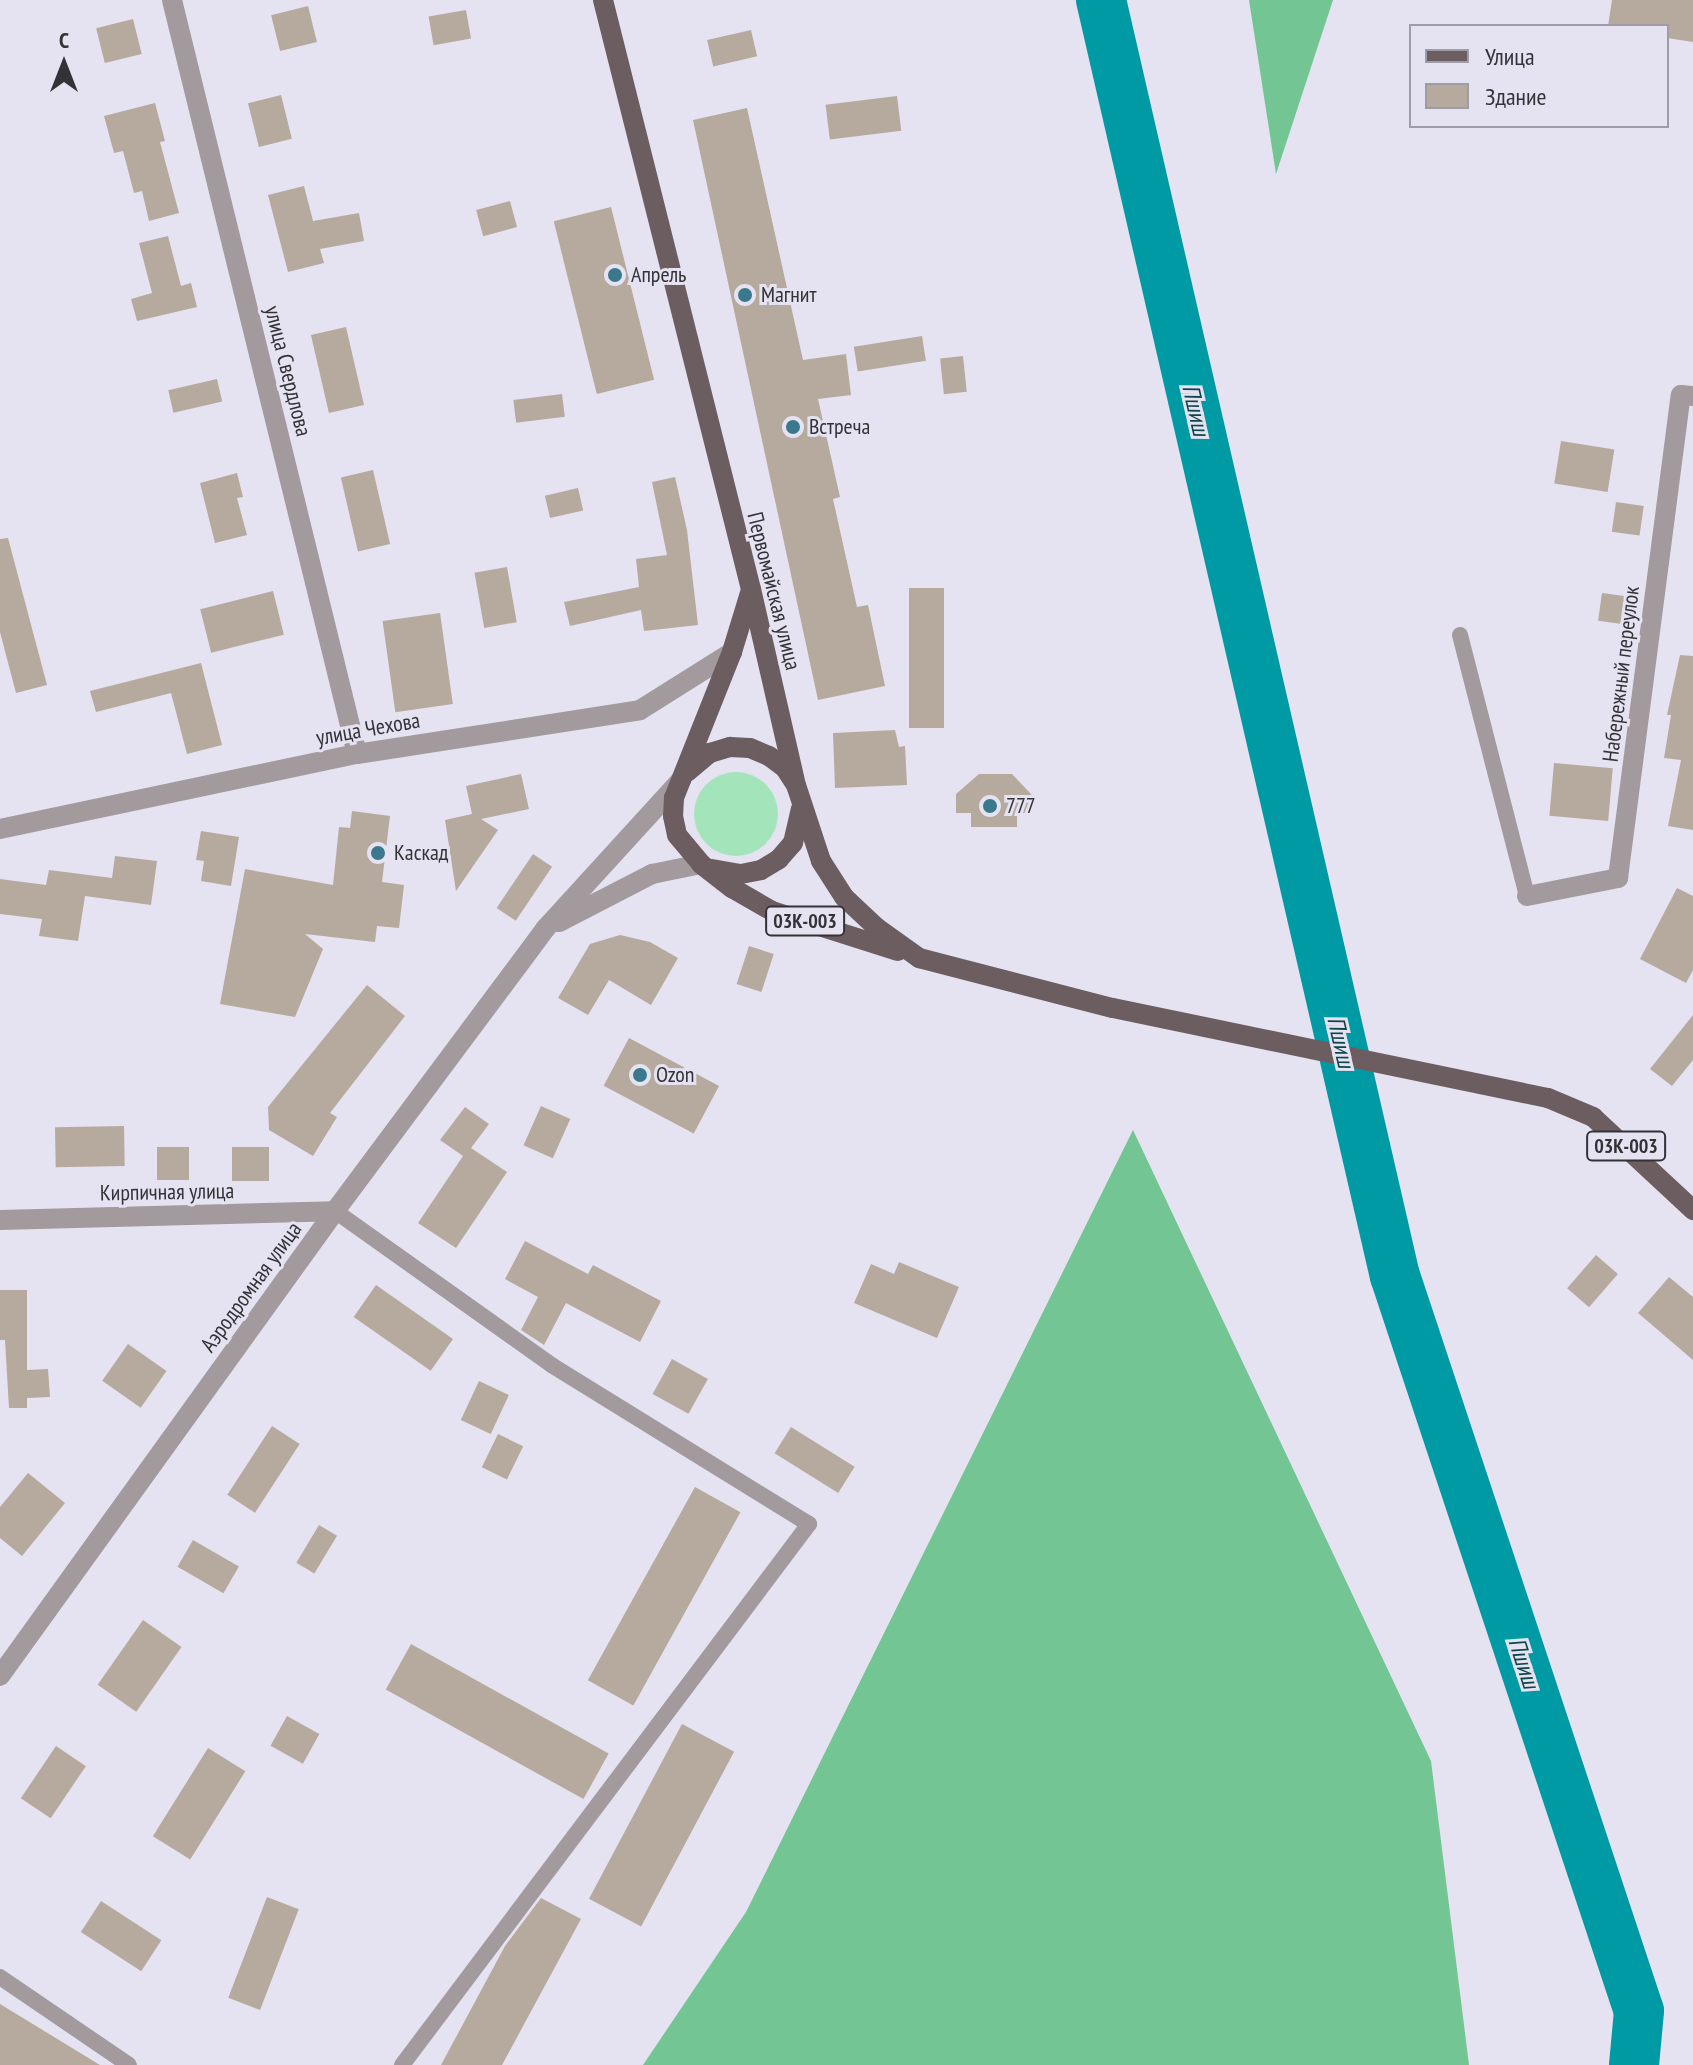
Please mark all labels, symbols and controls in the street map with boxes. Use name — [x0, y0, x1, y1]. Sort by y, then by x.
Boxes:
north arrow — [24, 24, 104, 104]
legend — [1409, 24, 1669, 128]
text: С — [59, 26, 69, 54]
text: Улица — [1485, 41, 1535, 72]
text: Здание — [1485, 81, 1546, 112]
place label: Апрель — [631, 262, 686, 288]
marker: Апрель — [606, 266, 624, 284]
place label: Магнит — [761, 282, 817, 308]
marker: Магнит — [736, 286, 754, 304]
street label: улица Свердлова — [259, 303, 317, 439]
water label: Пшиш — [1176, 382, 1216, 438]
place label: Встреча — [809, 414, 870, 440]
marker: Встреча — [784, 418, 802, 436]
street label: Первомайская улица — [742, 509, 806, 673]
street label: Набережный переулок — [1597, 585, 1645, 763]
street label: улица Чехова — [314, 707, 422, 751]
place label: 777 — [1006, 793, 1036, 819]
marker: 777 — [981, 797, 999, 815]
place label: Каскад — [394, 840, 448, 866]
marker: Каскад — [369, 844, 387, 862]
road number: 03К-003 — [765, 905, 845, 937]
water label: Пшиш — [1321, 1014, 1361, 1070]
place label: Ozon — [656, 1062, 695, 1088]
marker: Ozon — [631, 1066, 649, 1084]
road number: 03К-003 — [1586, 1130, 1666, 1162]
street label: Кирпичная улица — [100, 1178, 234, 1206]
street label: Аэродромная улица — [195, 1217, 307, 1357]
water label: Пшиш — [1502, 1634, 1546, 1692]

